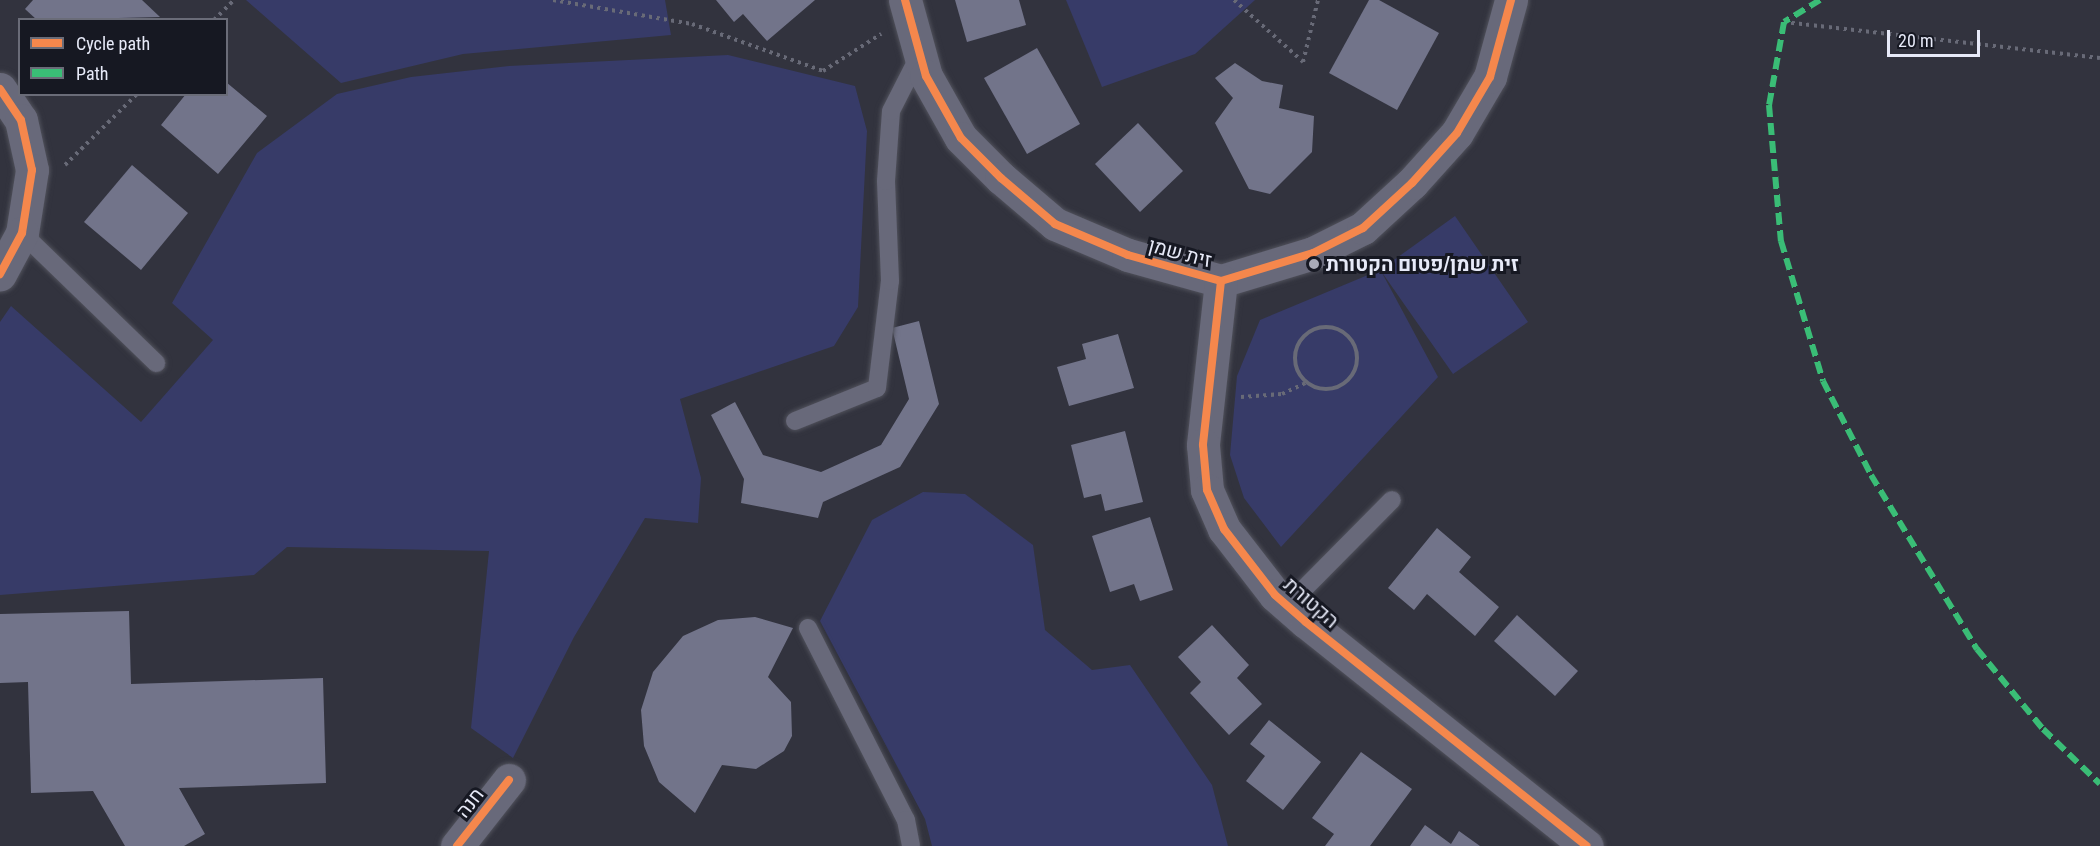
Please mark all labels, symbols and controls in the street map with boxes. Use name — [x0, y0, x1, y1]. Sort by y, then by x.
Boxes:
legend — [18, 18, 228, 96]
scale bar — [1890, 18, 1983, 56]
text: 20 m — [1898, 30, 1933, 51]
text: Cycle path — [76, 33, 150, 54]
text: Path — [76, 63, 109, 84]
street label: זית שמן — [1146, 233, 1214, 273]
place label: זית שמן/פטום הקטורת — [1326, 252, 1519, 276]
marker: זית שמן/פטום הקטורת — [1307, 257, 1321, 271]
street label: הקטורת — [1279, 573, 1343, 633]
street label: חנה — [451, 783, 489, 823]

